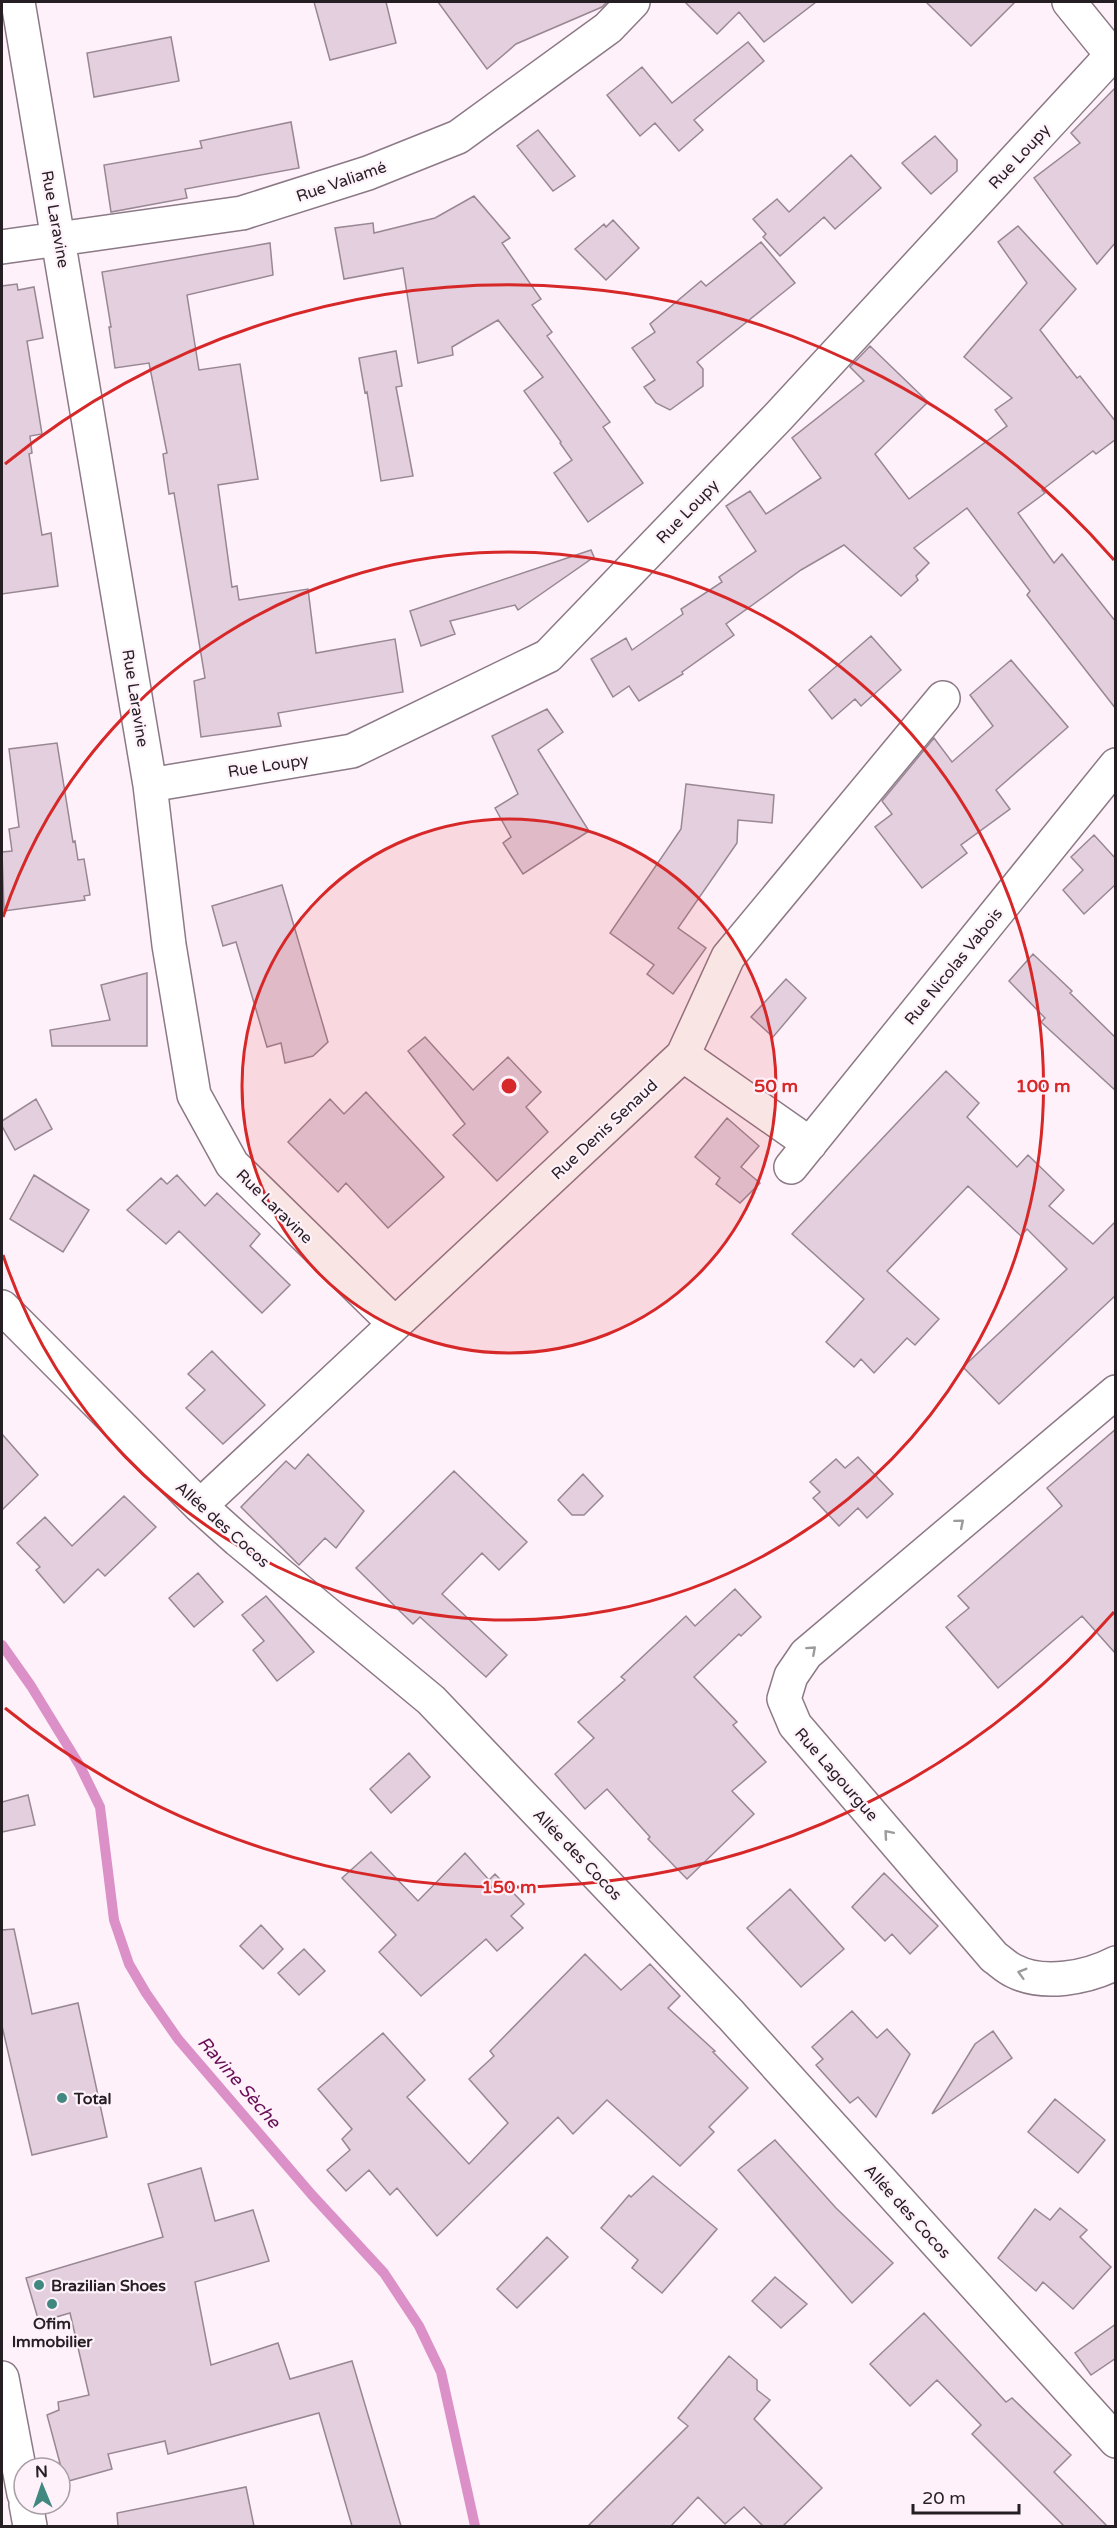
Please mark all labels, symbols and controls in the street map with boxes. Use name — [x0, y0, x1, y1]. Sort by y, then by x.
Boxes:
street label: Rue Loupy — [985, 120, 1055, 193]
street label: Rue Valiamé — [293, 157, 389, 207]
street label: Rue Laravine — [37, 169, 73, 270]
street label: Rue Loupy — [652, 475, 724, 548]
street label: Rue Laravine — [117, 648, 153, 749]
street label: Rue Loupy — [226, 750, 310, 782]
street label: Rue Nicolas Vabois — [900, 904, 1007, 1029]
street label: Rue Denis Senaud — [547, 1075, 662, 1184]
text: 50 m — [754, 1075, 798, 1097]
text: 100 m — [1015, 1075, 1071, 1097]
centre of rings — [499, 1076, 519, 1096]
street label: Rue Laravine — [232, 1165, 317, 1248]
street label: Allée des Cocos — [171, 1477, 273, 1572]
one-way arrow — [953, 1519, 964, 1530]
one-way arrow — [805, 1646, 816, 1657]
street label: Rue Lagourgue — [790, 1724, 882, 1825]
street label: Allée des Cocos — [529, 1805, 626, 1905]
one-way arrow — [884, 1830, 895, 1841]
text: 150 m — [481, 1876, 537, 1898]
one-way arrow — [1017, 1968, 1028, 1980]
water label: Ravine Sèche — [193, 2032, 285, 2133]
place label: Total — [73, 2089, 111, 2109]
marker: Total — [55, 2091, 69, 2105]
street label: Allée des Cocos — [860, 2161, 955, 2263]
place label: Brazilian Shoes — [51, 2276, 166, 2296]
marker: Brazilian Shoes — [32, 2278, 46, 2292]
marker: Ofim Immobilier — [45, 2297, 59, 2311]
place label: Ofim Immobilier — [12, 2314, 93, 2352]
north arrow — [12, 2456, 72, 2516]
text: N — [35, 2462, 48, 2482]
scale bar — [913, 2477, 1020, 2515]
text: 20 m — [922, 2487, 966, 2509]

